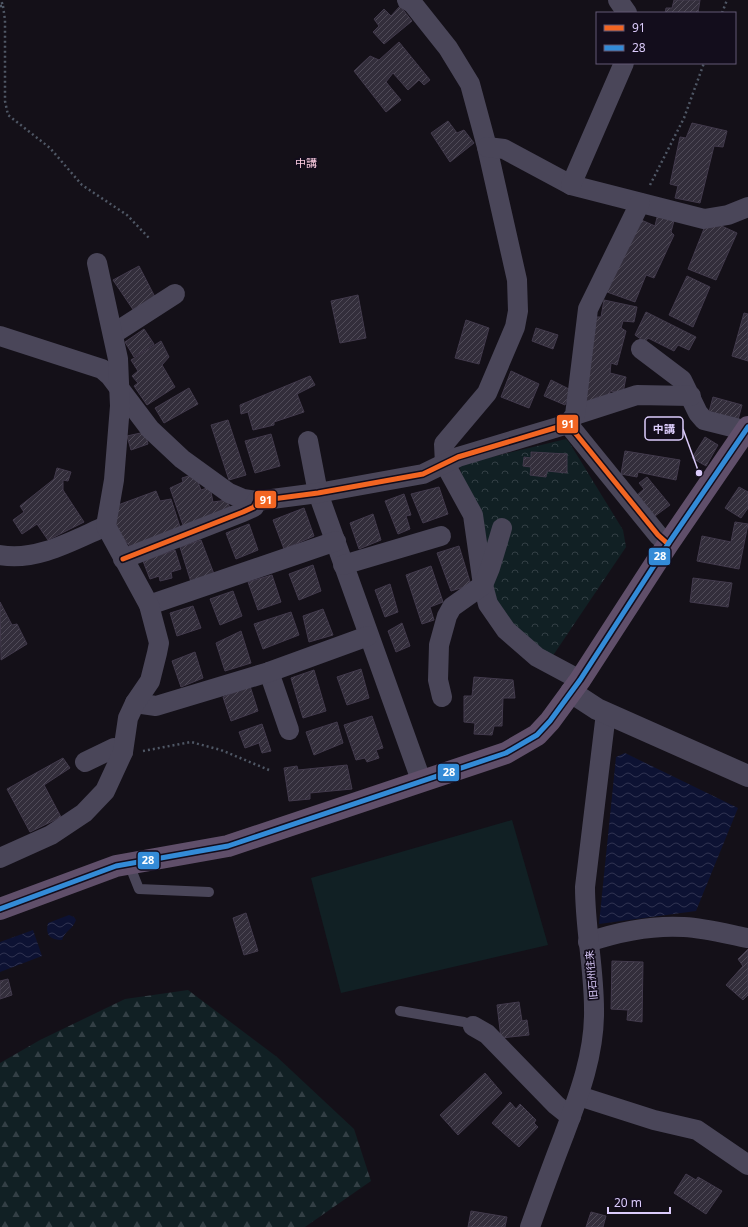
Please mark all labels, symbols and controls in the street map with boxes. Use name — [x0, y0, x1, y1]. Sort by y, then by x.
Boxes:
legend — [596, 12, 736, 64]
text: 91 — [632, 19, 646, 36]
text: 28 — [632, 39, 646, 56]
district label: 中講 — [295, 155, 317, 170]
line badge: 91 — [556, 414, 579, 434]
text: 91 — [562, 416, 574, 431]
callout: 中講 — [645, 417, 683, 440]
text: 中講 — [653, 421, 675, 436]
line badge: 91 — [254, 490, 277, 509]
text: 91 — [260, 492, 272, 507]
line badge: 28 — [648, 547, 671, 566]
text: 28 — [654, 548, 666, 563]
line badge: 28 — [437, 763, 460, 782]
text: 28 — [443, 764, 455, 779]
line badge: 28 — [137, 851, 160, 870]
text: 28 — [142, 852, 154, 867]
street label: 旧石州往来 — [582, 949, 600, 1001]
scale bar — [608, 1189, 670, 1215]
text: 20 m — [614, 1194, 642, 1211]

